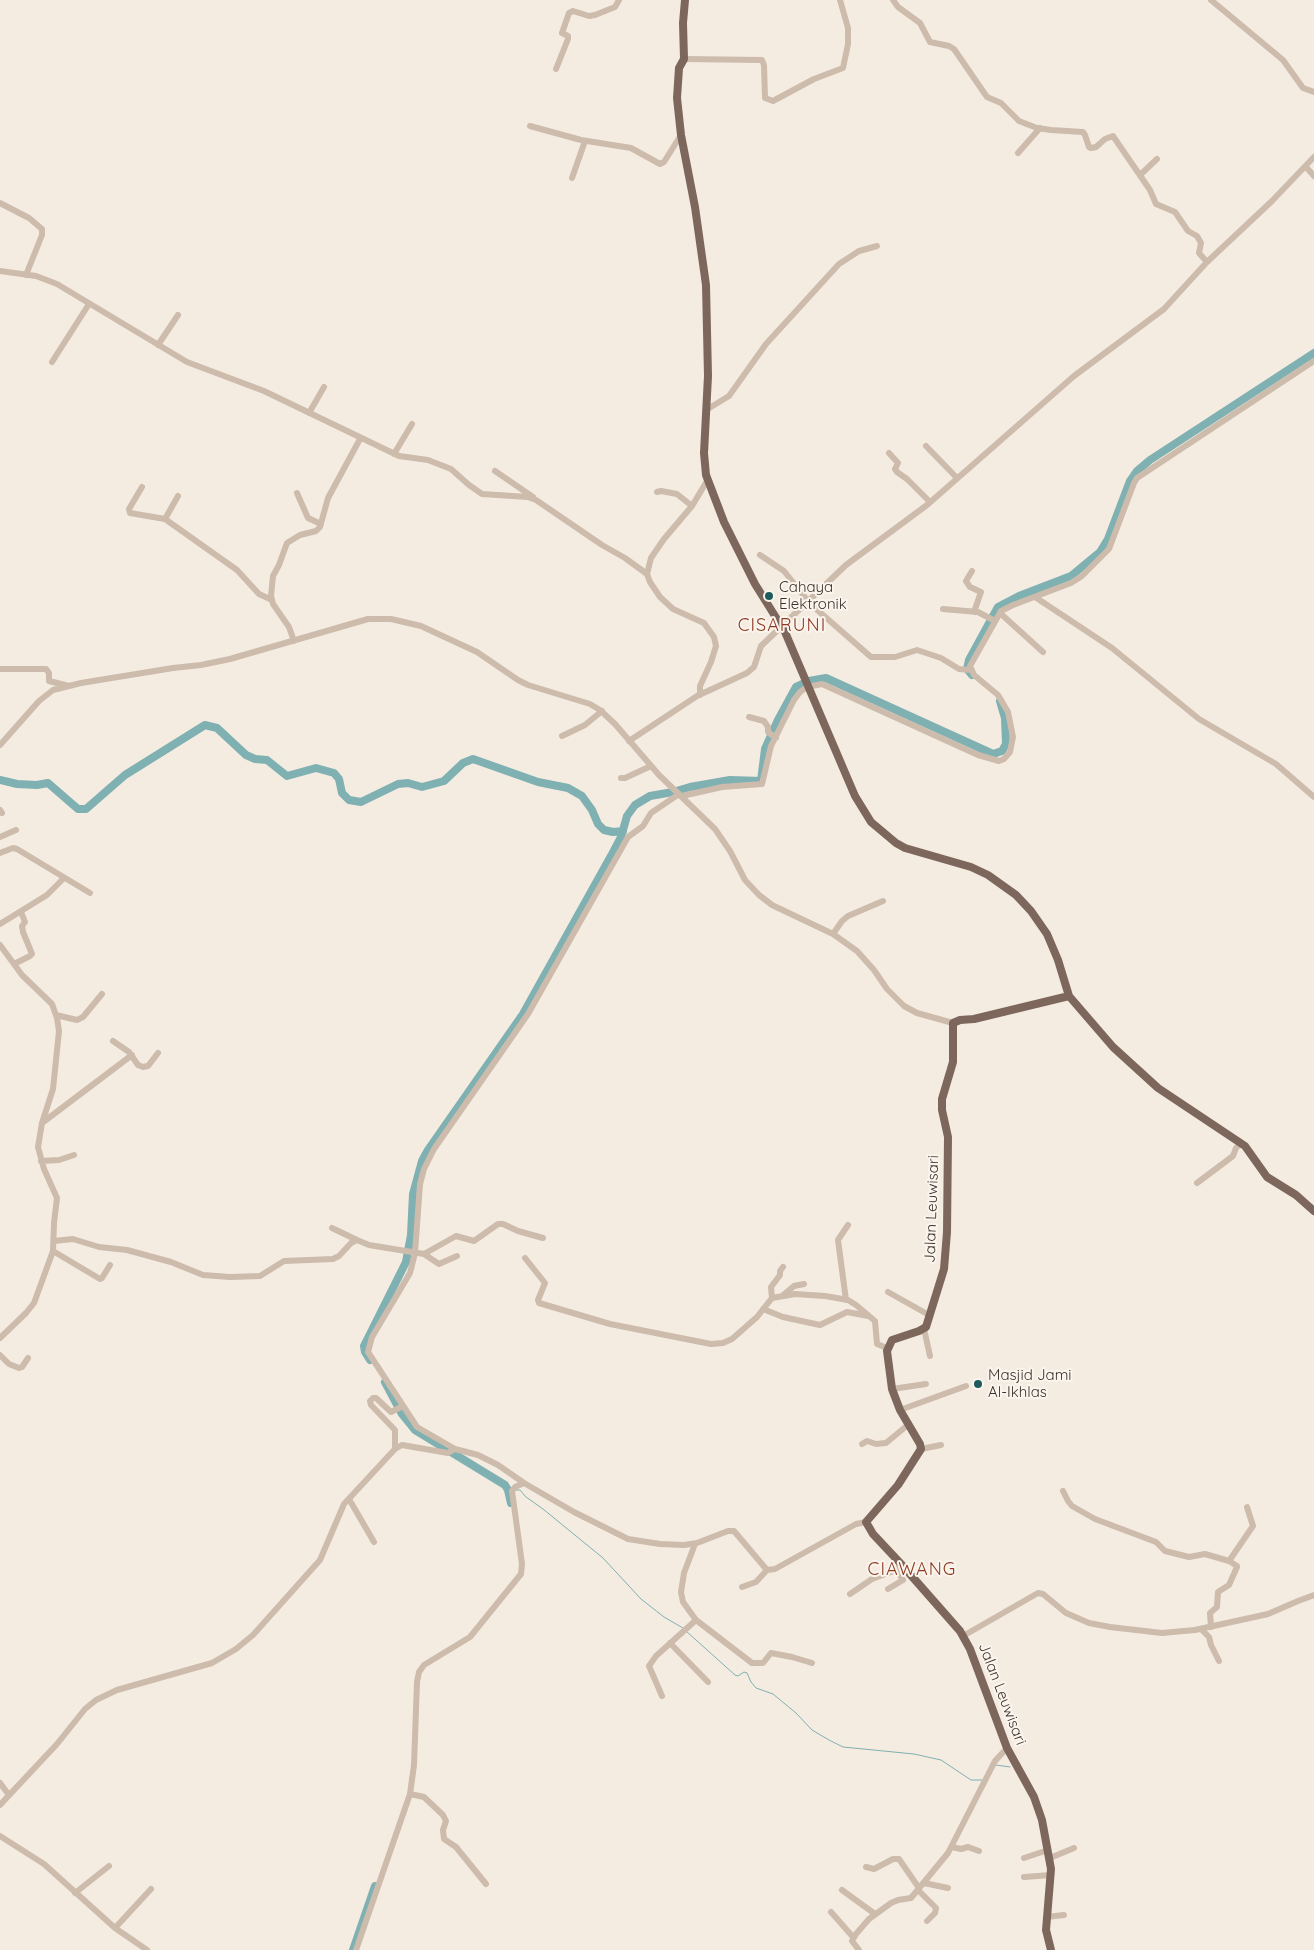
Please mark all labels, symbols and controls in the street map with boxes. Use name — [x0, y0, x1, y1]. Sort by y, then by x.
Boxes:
place label: Cahaya Elektronik — [779, 578, 847, 613]
marker: Cahaya Elektronik — [763, 590, 775, 602]
district label: CISARUNI — [737, 615, 827, 637]
street label: Jalan Leuwisari — [921, 1155, 943, 1263]
place label: Masjid Jami Al-Ikhlas — [988, 1366, 1072, 1401]
marker: Masjid Jami Al-Ikhlas — [972, 1378, 984, 1390]
district label: CIAWANG — [867, 1559, 957, 1581]
street label: Jalan Leuwisari — [974, 1641, 1030, 1747]

